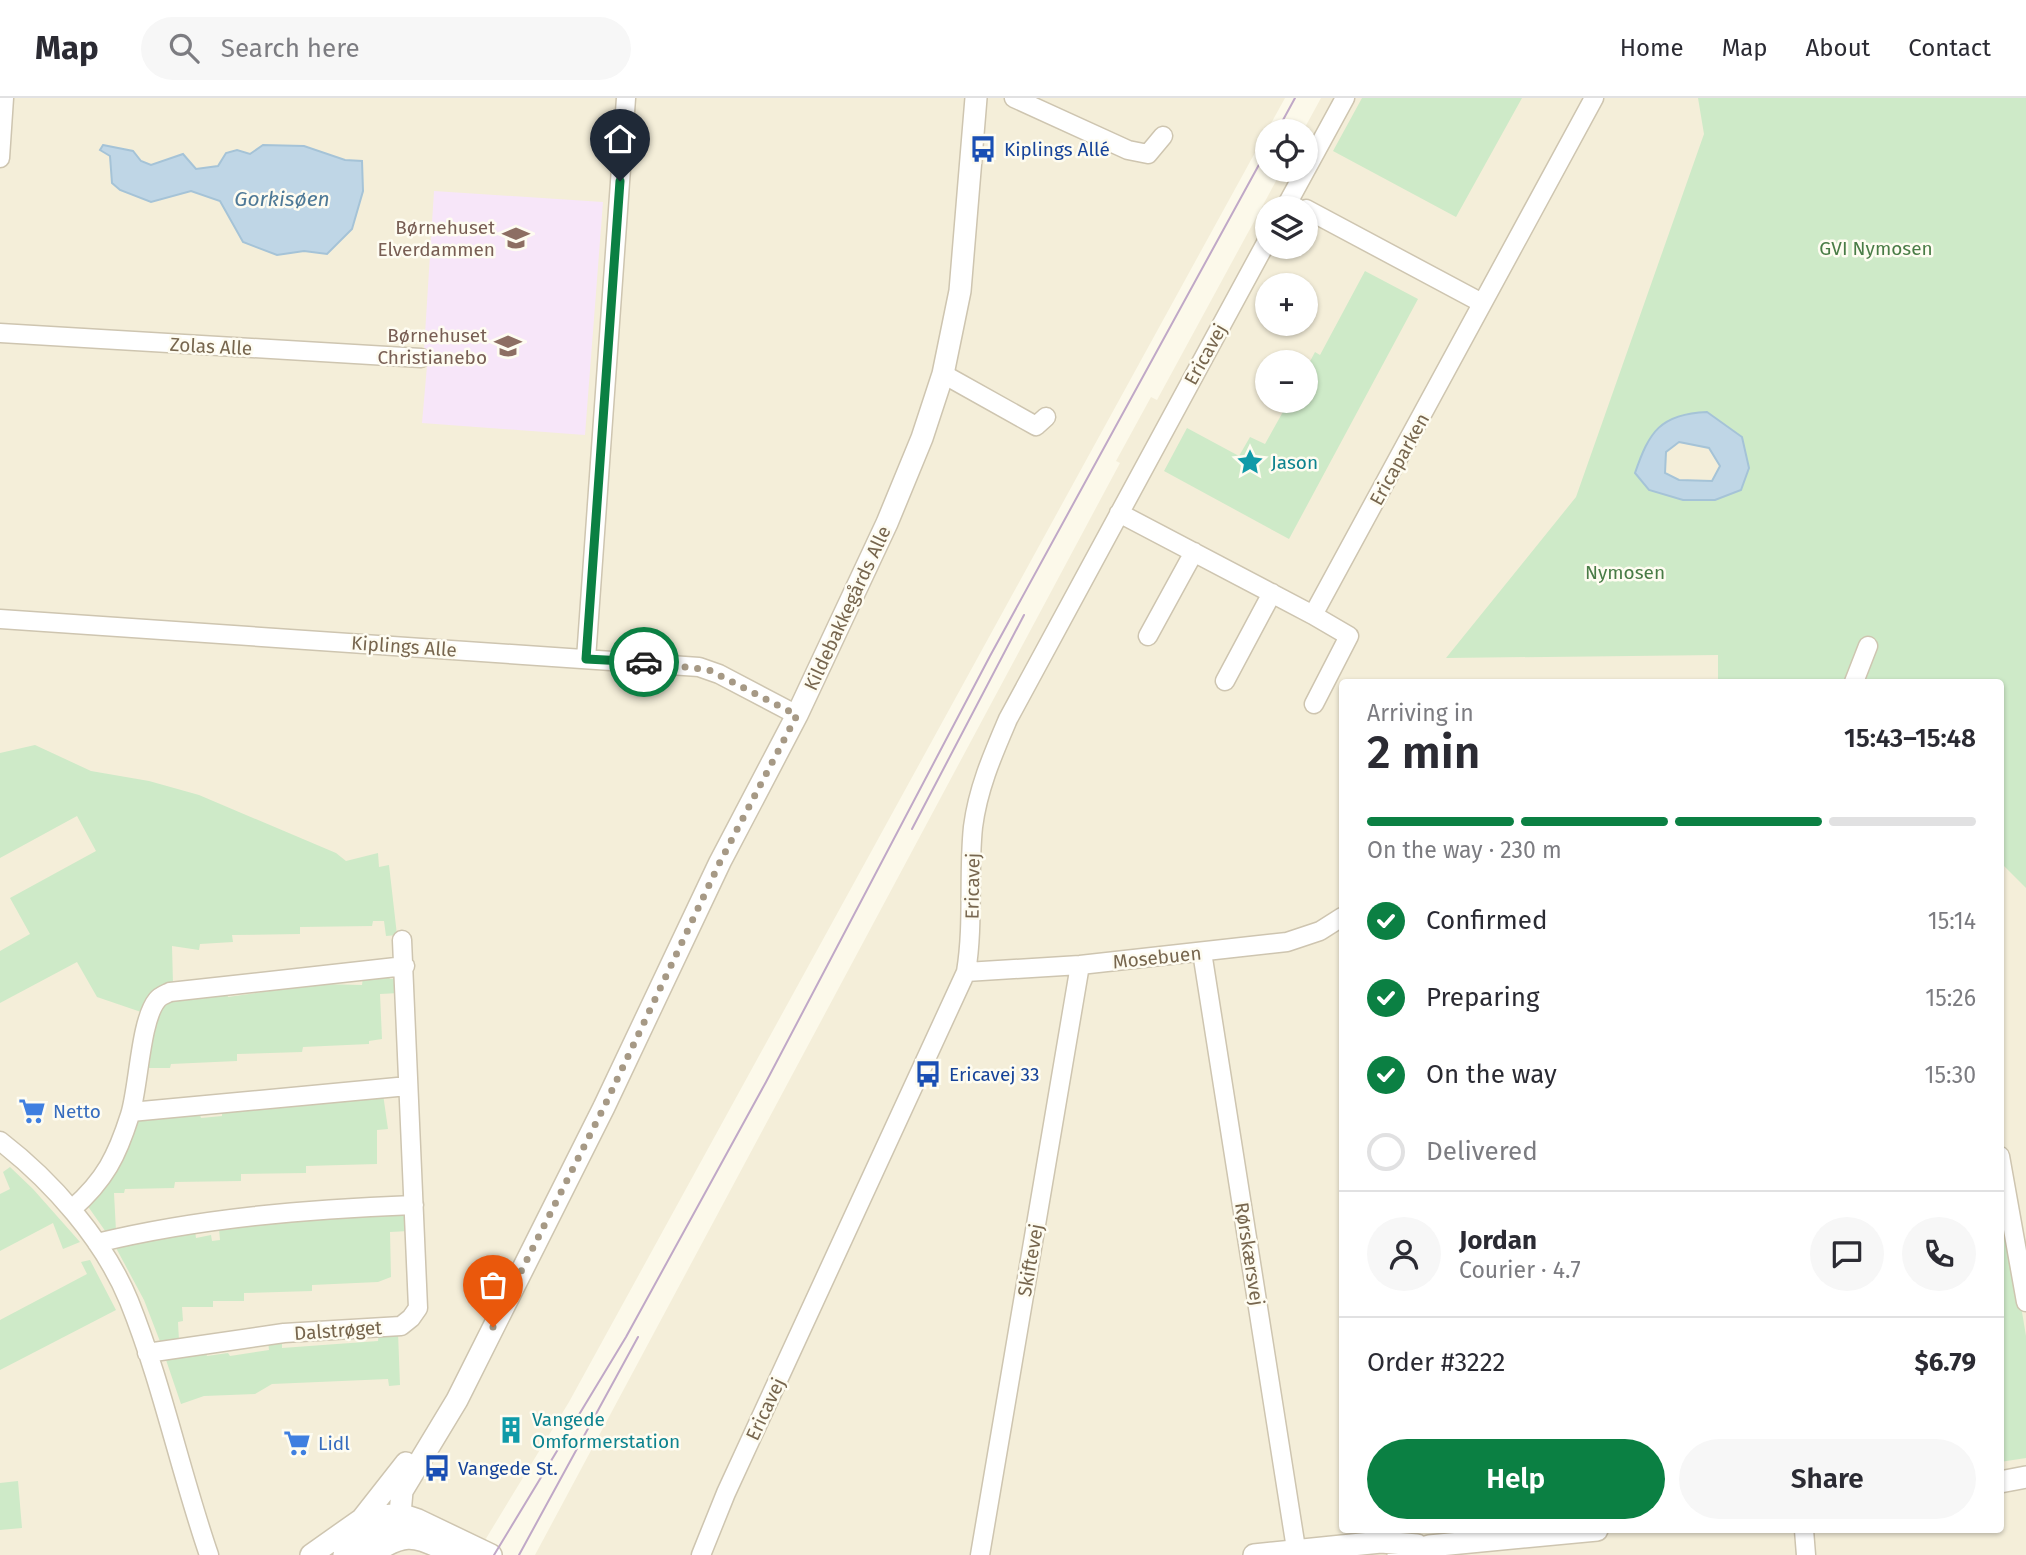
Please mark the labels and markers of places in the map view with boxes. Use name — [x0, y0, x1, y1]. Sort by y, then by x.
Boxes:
pin — [590, 109, 650, 181]
bus stop icon: Kiplings Allé — [968, 134, 998, 164]
place label: Kiplings Allé — [1004, 138, 1110, 161]
place label: Børnehuset Elverdammen — [377, 216, 495, 261]
school or university icon: Børnehuset Elverdammen — [501, 223, 531, 253]
place label: Børnehuset Christianebo — [377, 324, 487, 369]
school or university icon: Børnehuset Christianebo — [493, 331, 523, 361]
place icon: Jason — [1235, 447, 1265, 477]
place label: Jason — [1271, 451, 1318, 474]
bus stop icon: Ericavej 33 — [913, 1059, 943, 1089]
place label: Ericavej 33 — [949, 1063, 1040, 1086]
supermarket icon: Netto — [17, 1096, 47, 1126]
place label: Netto — [53, 1100, 101, 1123]
pin — [463, 1255, 523, 1327]
place label: Vangede Omformerstation — [532, 1408, 680, 1453]
building icon: Vangede Omformerstation — [496, 1415, 526, 1445]
supermarket icon: Lidl — [282, 1428, 312, 1458]
place label: Lidl — [318, 1432, 350, 1455]
bus stop icon: Vangede St. — [422, 1453, 452, 1483]
place label: Vangede St. — [458, 1457, 558, 1480]

